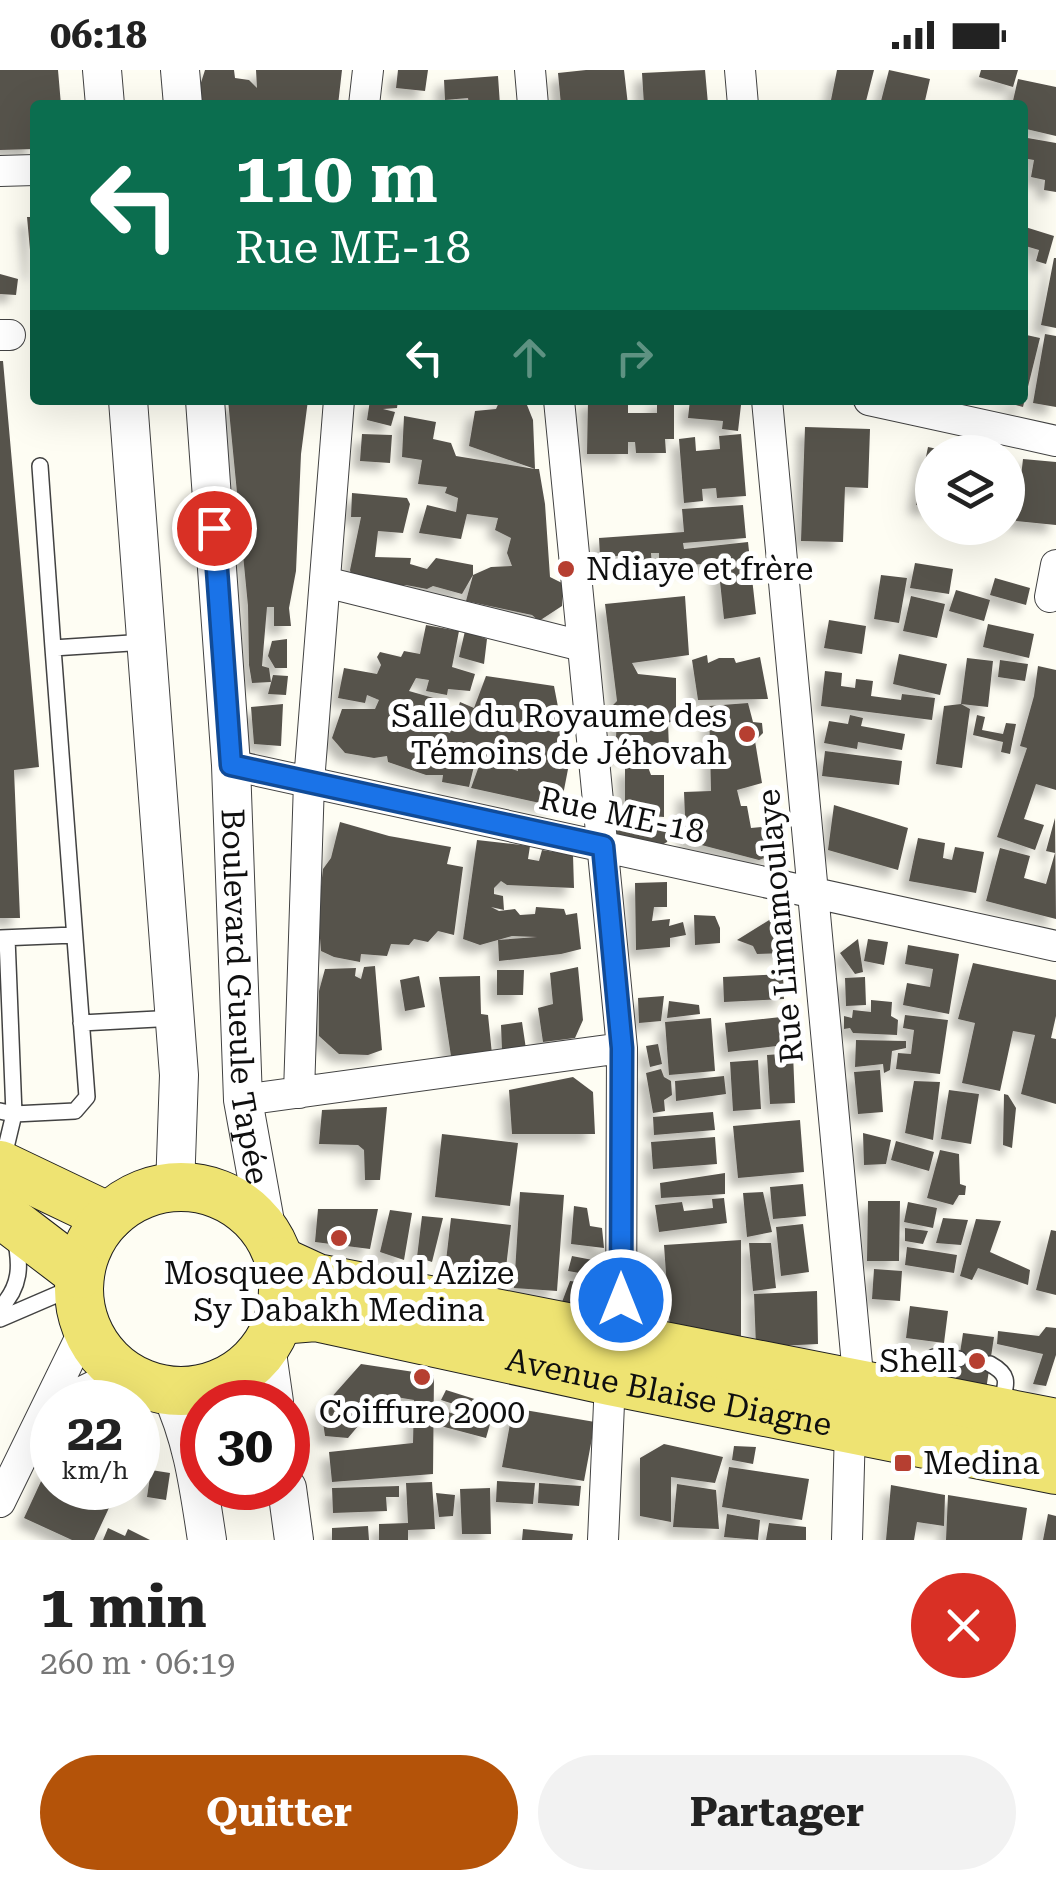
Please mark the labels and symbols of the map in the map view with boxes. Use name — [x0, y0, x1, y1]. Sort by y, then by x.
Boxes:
pin — [172, 486, 257, 571]
place label: Ndiaye et frère — [586, 550, 813, 588]
marker: Ndiaye et frère — [555, 558, 577, 580]
place label: Salle du Royaume des Témoins de Jéhovah — [391, 697, 727, 772]
marker: Salle du Royaume des Témoins de Jéhovah — [736, 723, 758, 745]
street label: Rue ME-18 — [536, 779, 708, 851]
street label: Rue Limamoulaye — [749, 787, 811, 1065]
street label: Boulevard Gueule Tapée — [214, 808, 277, 1187]
marker: Mosquee Abdoul Azize Sy Dabakh Medina — [328, 1227, 350, 1249]
position arrow — [569, 1248, 673, 1352]
place label: Mosquee Abdoul Azize Sy Dabakh Medina — [164, 1254, 514, 1329]
street label: Avenue Blaise Diagne — [503, 1340, 835, 1444]
place label: Shell — [879, 1342, 957, 1380]
marker: Shell — [966, 1350, 988, 1372]
marker: Coiffure 2000 — [411, 1366, 433, 1388]
speed limit sign: 30 — [180, 1380, 310, 1510]
place label: Coiffure 2000 — [319, 1393, 525, 1431]
place label: Medina — [923, 1444, 1040, 1482]
marker: Medina — [892, 1452, 914, 1474]

